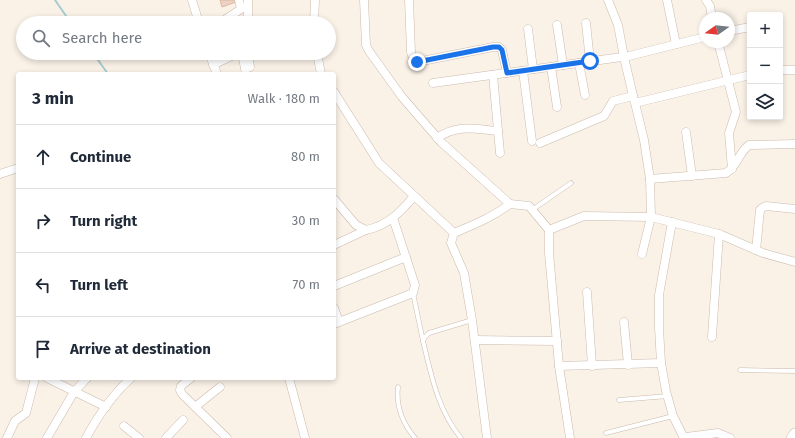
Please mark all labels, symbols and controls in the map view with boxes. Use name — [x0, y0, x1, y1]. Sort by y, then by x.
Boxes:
north arrow — [699, 12, 735, 48]
map controls — [747, 12, 783, 120]
button: + — [747, 12, 783, 48]
search box — [16, 16, 336, 60]
icon: search — [30, 27, 52, 49]
text: Search here — [62, 29, 142, 47]
button: − — [747, 48, 783, 84]
route start — [581, 52, 599, 70]
route end — [408, 53, 426, 71]
button: layers — [747, 84, 783, 120]
text: 3 min — [32, 88, 74, 109]
text: Walk · 180 m — [248, 91, 320, 106]
icon: ahead — [32, 146, 54, 168]
text: Continue — [70, 148, 131, 166]
text: 80 m — [291, 149, 320, 164]
icon: right — [32, 210, 54, 232]
text: Turn right — [70, 212, 137, 230]
text: 30 m — [292, 213, 320, 228]
icon: left — [32, 274, 54, 296]
text: Turn left — [70, 276, 128, 294]
text: 70 m — [293, 277, 320, 292]
icon: arrive — [32, 338, 54, 360]
text: Arrive at destination — [70, 340, 211, 358]

